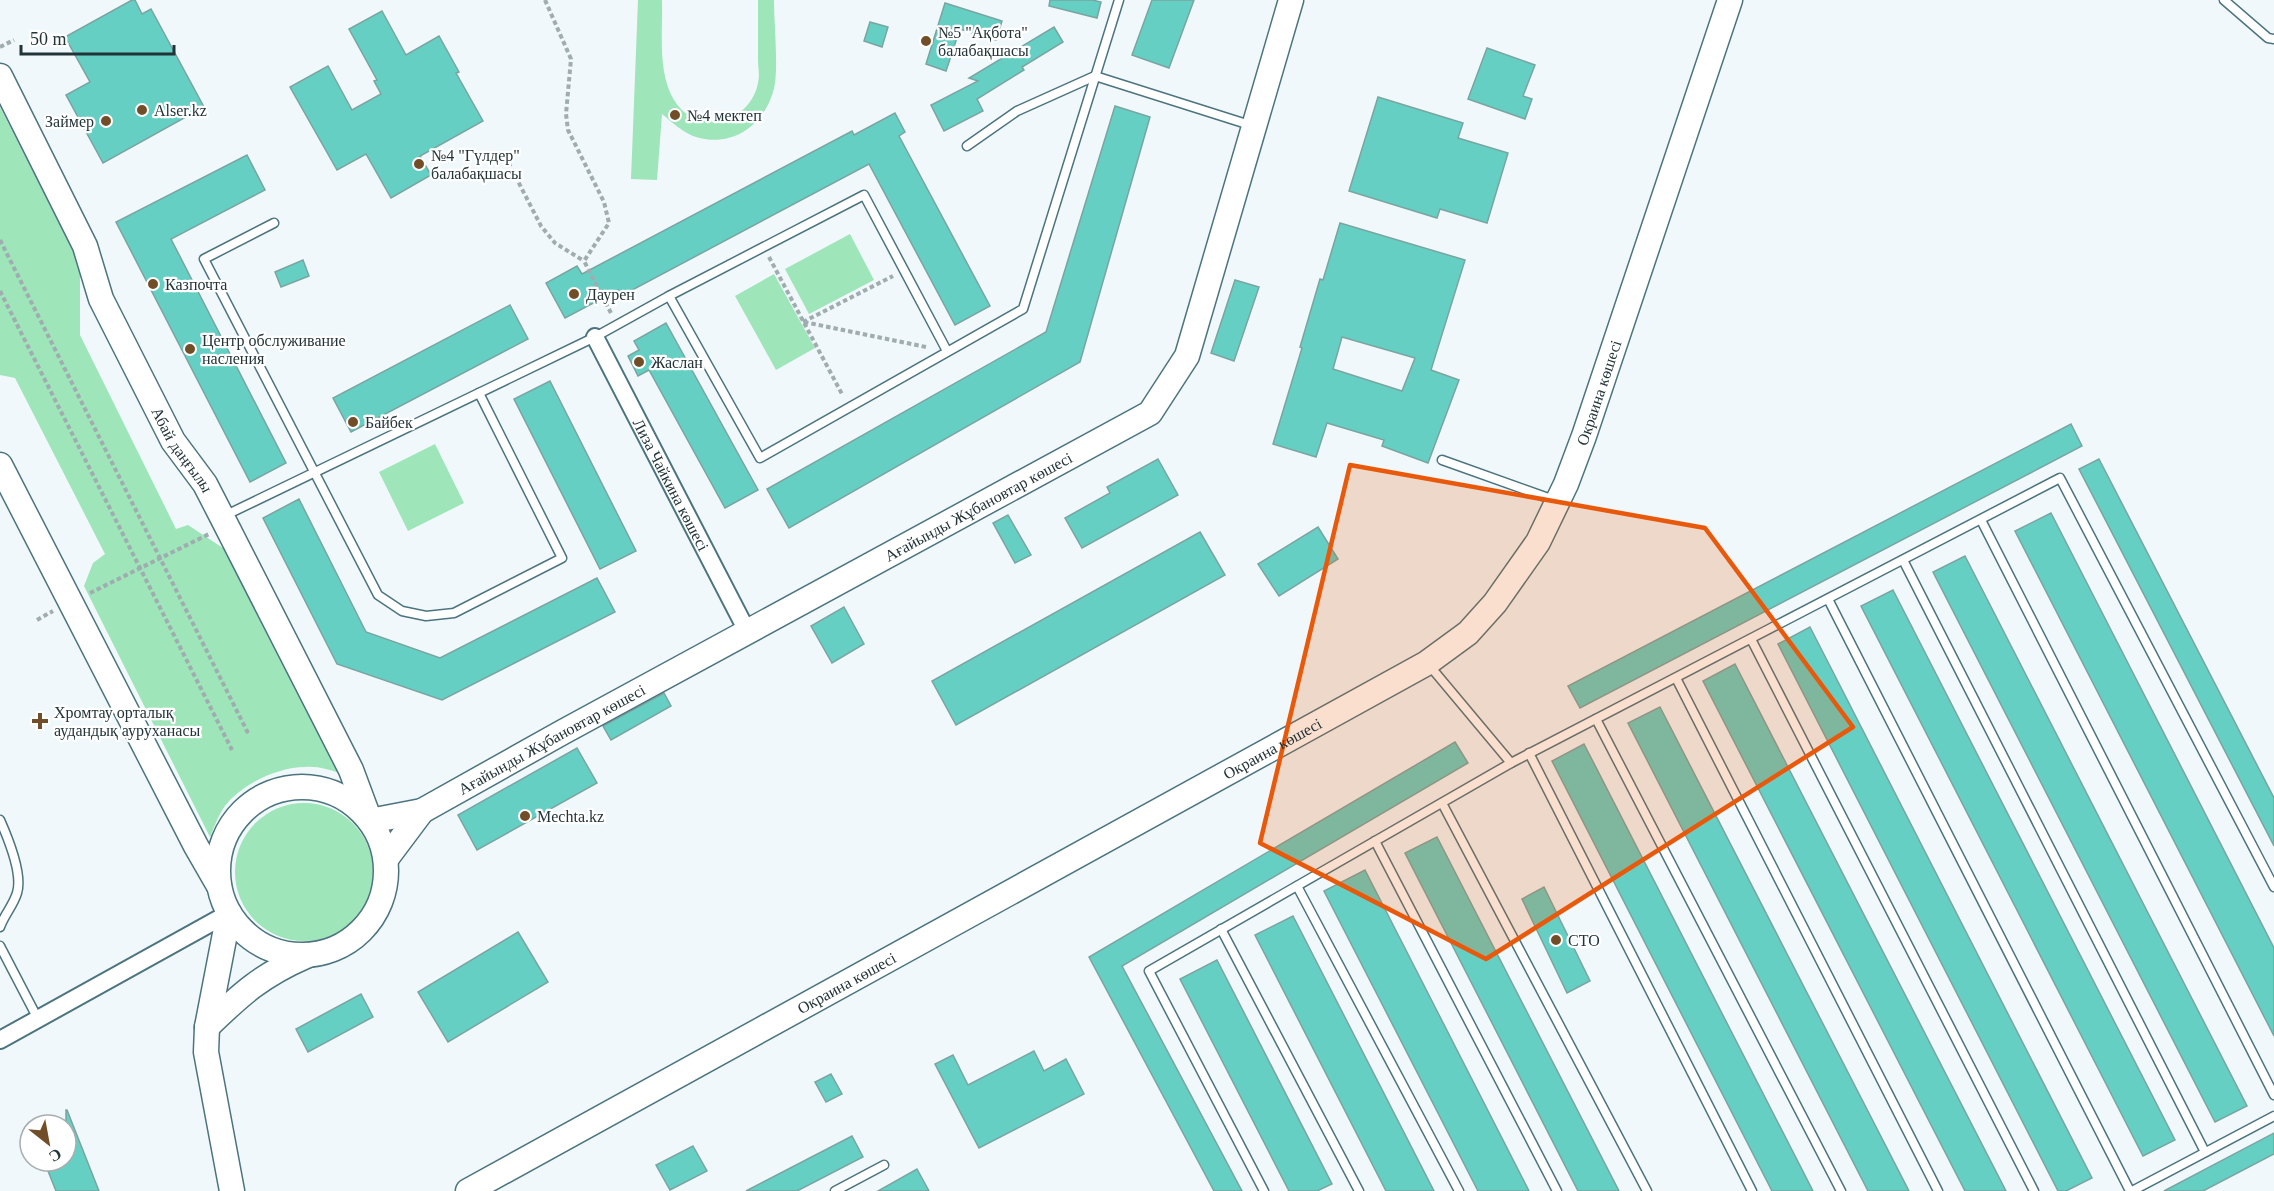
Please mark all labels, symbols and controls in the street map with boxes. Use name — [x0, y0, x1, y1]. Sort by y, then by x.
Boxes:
scale bar — [21, 18, 174, 56]
place label: №5 "Ақбота" балабақшасы — [938, 24, 1029, 60]
text: 50 m — [30, 29, 67, 49]
marker: №5 "Ақбота" балабақшасы — [919, 34, 933, 48]
place label: Alser.kz — [154, 102, 207, 119]
marker: Alser.kz — [135, 103, 149, 117]
place label: №4 мектеп — [687, 107, 762, 124]
marker: №4 мектеп — [668, 108, 682, 122]
place label: Займер — [45, 113, 94, 131]
marker: Займер — [99, 114, 113, 128]
place label: №4 "Гүлдер" балабақшасы — [431, 147, 522, 183]
marker: №4 "Гүлдер" балабақшасы — [412, 157, 426, 171]
place label: Казпочта — [165, 276, 227, 293]
marker: Казпочта — [146, 277, 160, 291]
place label: Даурен — [586, 286, 635, 304]
marker: Даурен — [567, 287, 581, 301]
place label: Центр обслуживание насления — [202, 332, 346, 367]
street label: Окраина көшесі — [1573, 337, 1625, 448]
marker: Центр обслуживание насления — [183, 342, 197, 356]
place label: Жаслан — [651, 354, 703, 371]
marker: Жаслан — [632, 355, 646, 369]
street label: Абай даңғылы — [148, 405, 216, 495]
place label: Байбек — [365, 414, 413, 431]
marker: Байбек — [346, 415, 360, 429]
street label: Лиза Чайкина көшесі — [630, 416, 712, 554]
street label: Ағайынды Жұбановтар көшесі — [882, 449, 1076, 565]
street label: Ағайынды Жұбановтар көшесі — [456, 681, 649, 798]
place label: Хромтау орталық аудандық ауруханасы — [54, 704, 200, 740]
marker: Хромтау орталық аудандық ауруханасы — [31, 712, 49, 730]
street label: Окраина көшесі — [1220, 714, 1325, 783]
place label: Mechta.kz — [537, 808, 604, 825]
marker: Mechta.kz — [518, 809, 532, 823]
place label: СТО — [1568, 932, 1600, 949]
marker: СТО — [1549, 933, 1563, 947]
street label: Окраина көшесі — [794, 949, 899, 1017]
north arrow — [18, 1113, 78, 1173]
text: С — [46, 1145, 65, 1166]

